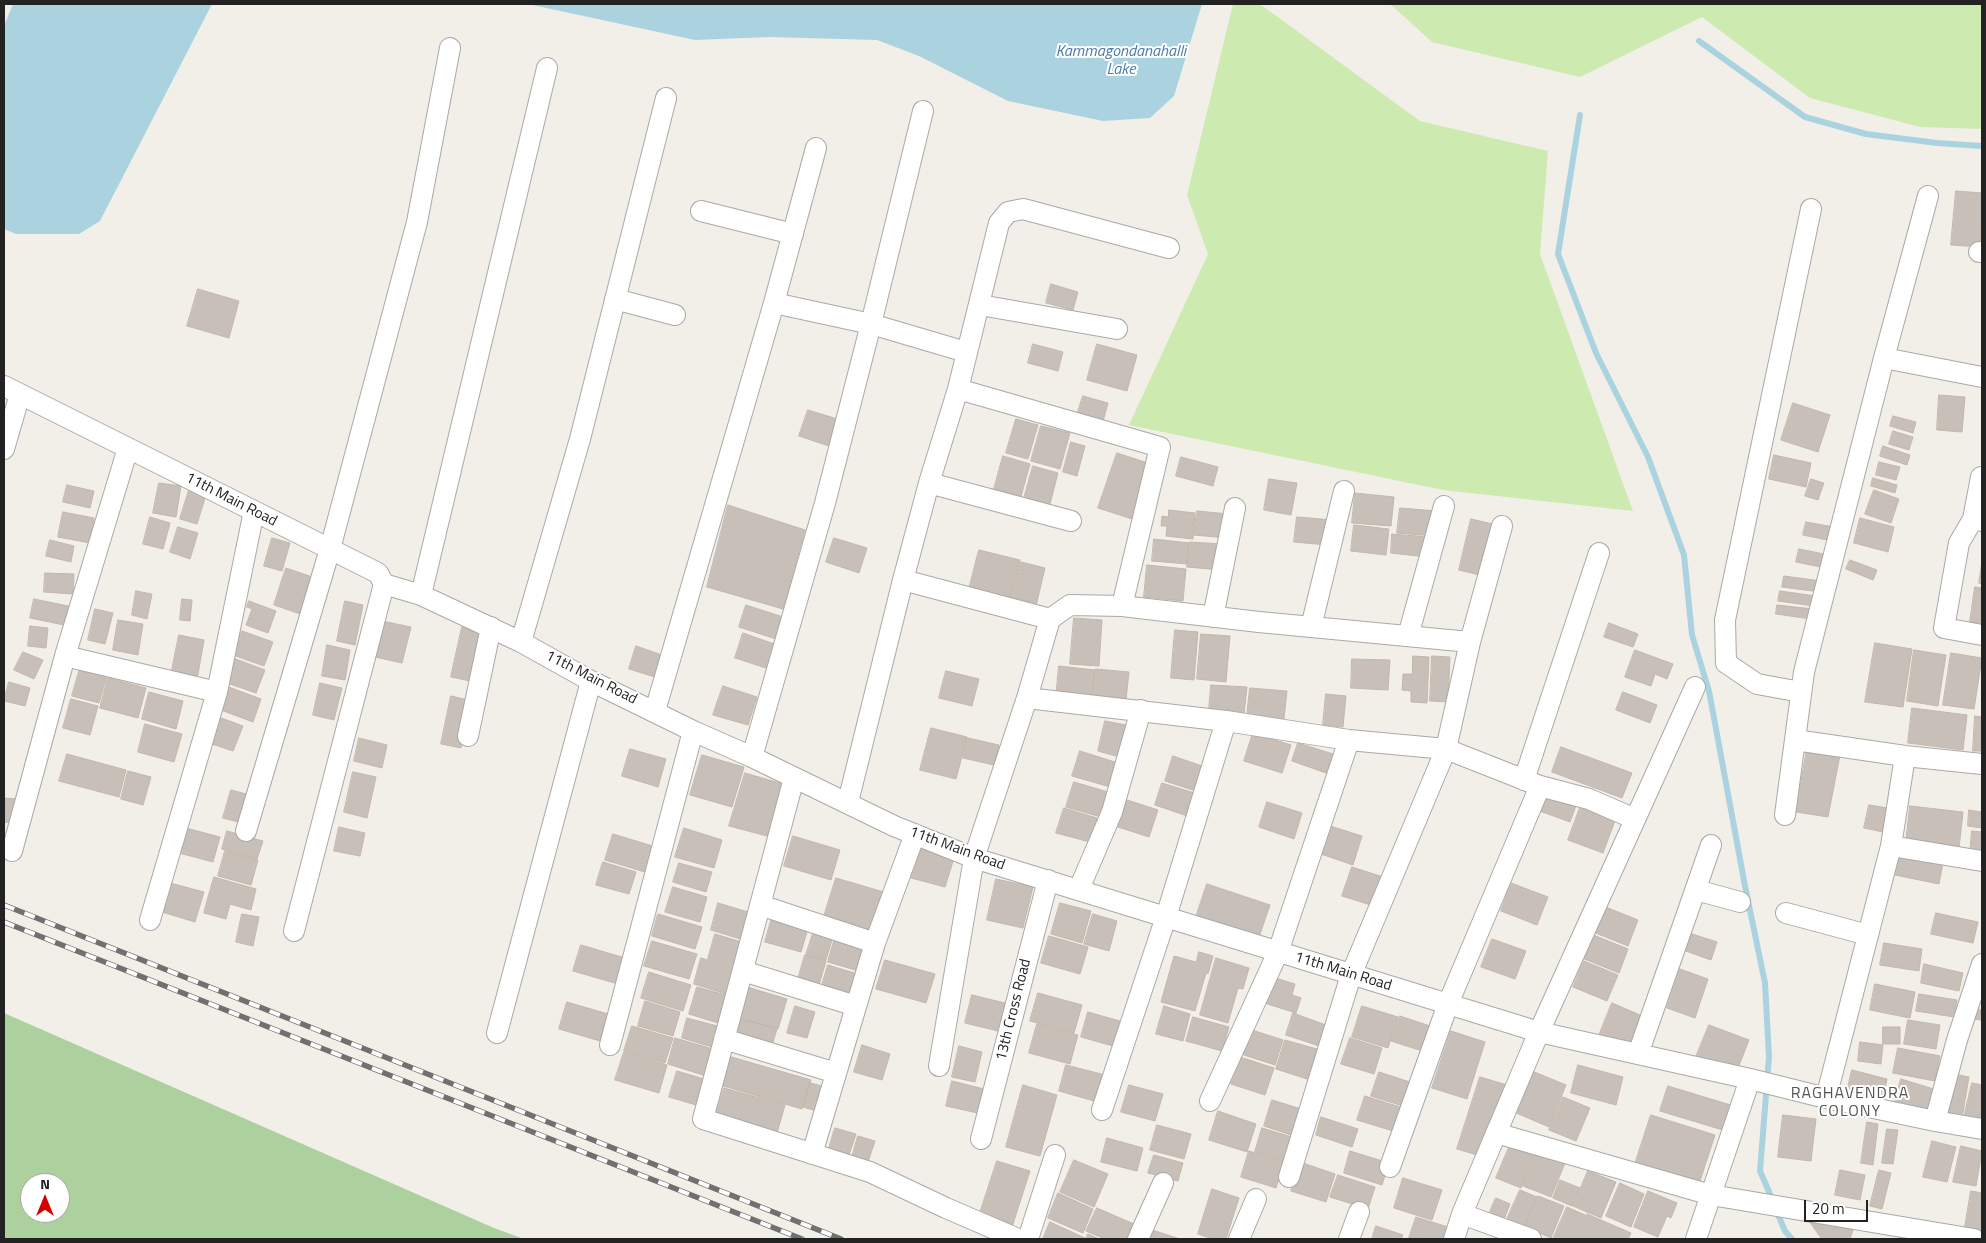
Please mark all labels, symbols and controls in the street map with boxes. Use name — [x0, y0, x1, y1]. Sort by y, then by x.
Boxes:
water label: Kammagondanahalli Lake — [1056, 42, 1186, 80]
street label: 11th Main Road — [182, 469, 280, 531]
street label: 11th Main Road — [542, 647, 640, 709]
street label: 11th Main Road — [907, 823, 1007, 875]
street label: 11th Main Road — [1292, 949, 1394, 995]
street label: 13th Cross Road — [993, 957, 1035, 1063]
district label: RAGHAVENDRA COLONY — [1789, 1084, 1911, 1122]
north arrow — [20, 1173, 70, 1223]
text: N — [40, 1173, 50, 1194]
scale bar — [1806, 1190, 1870, 1222]
text: 20 m — [1812, 1197, 1845, 1220]

